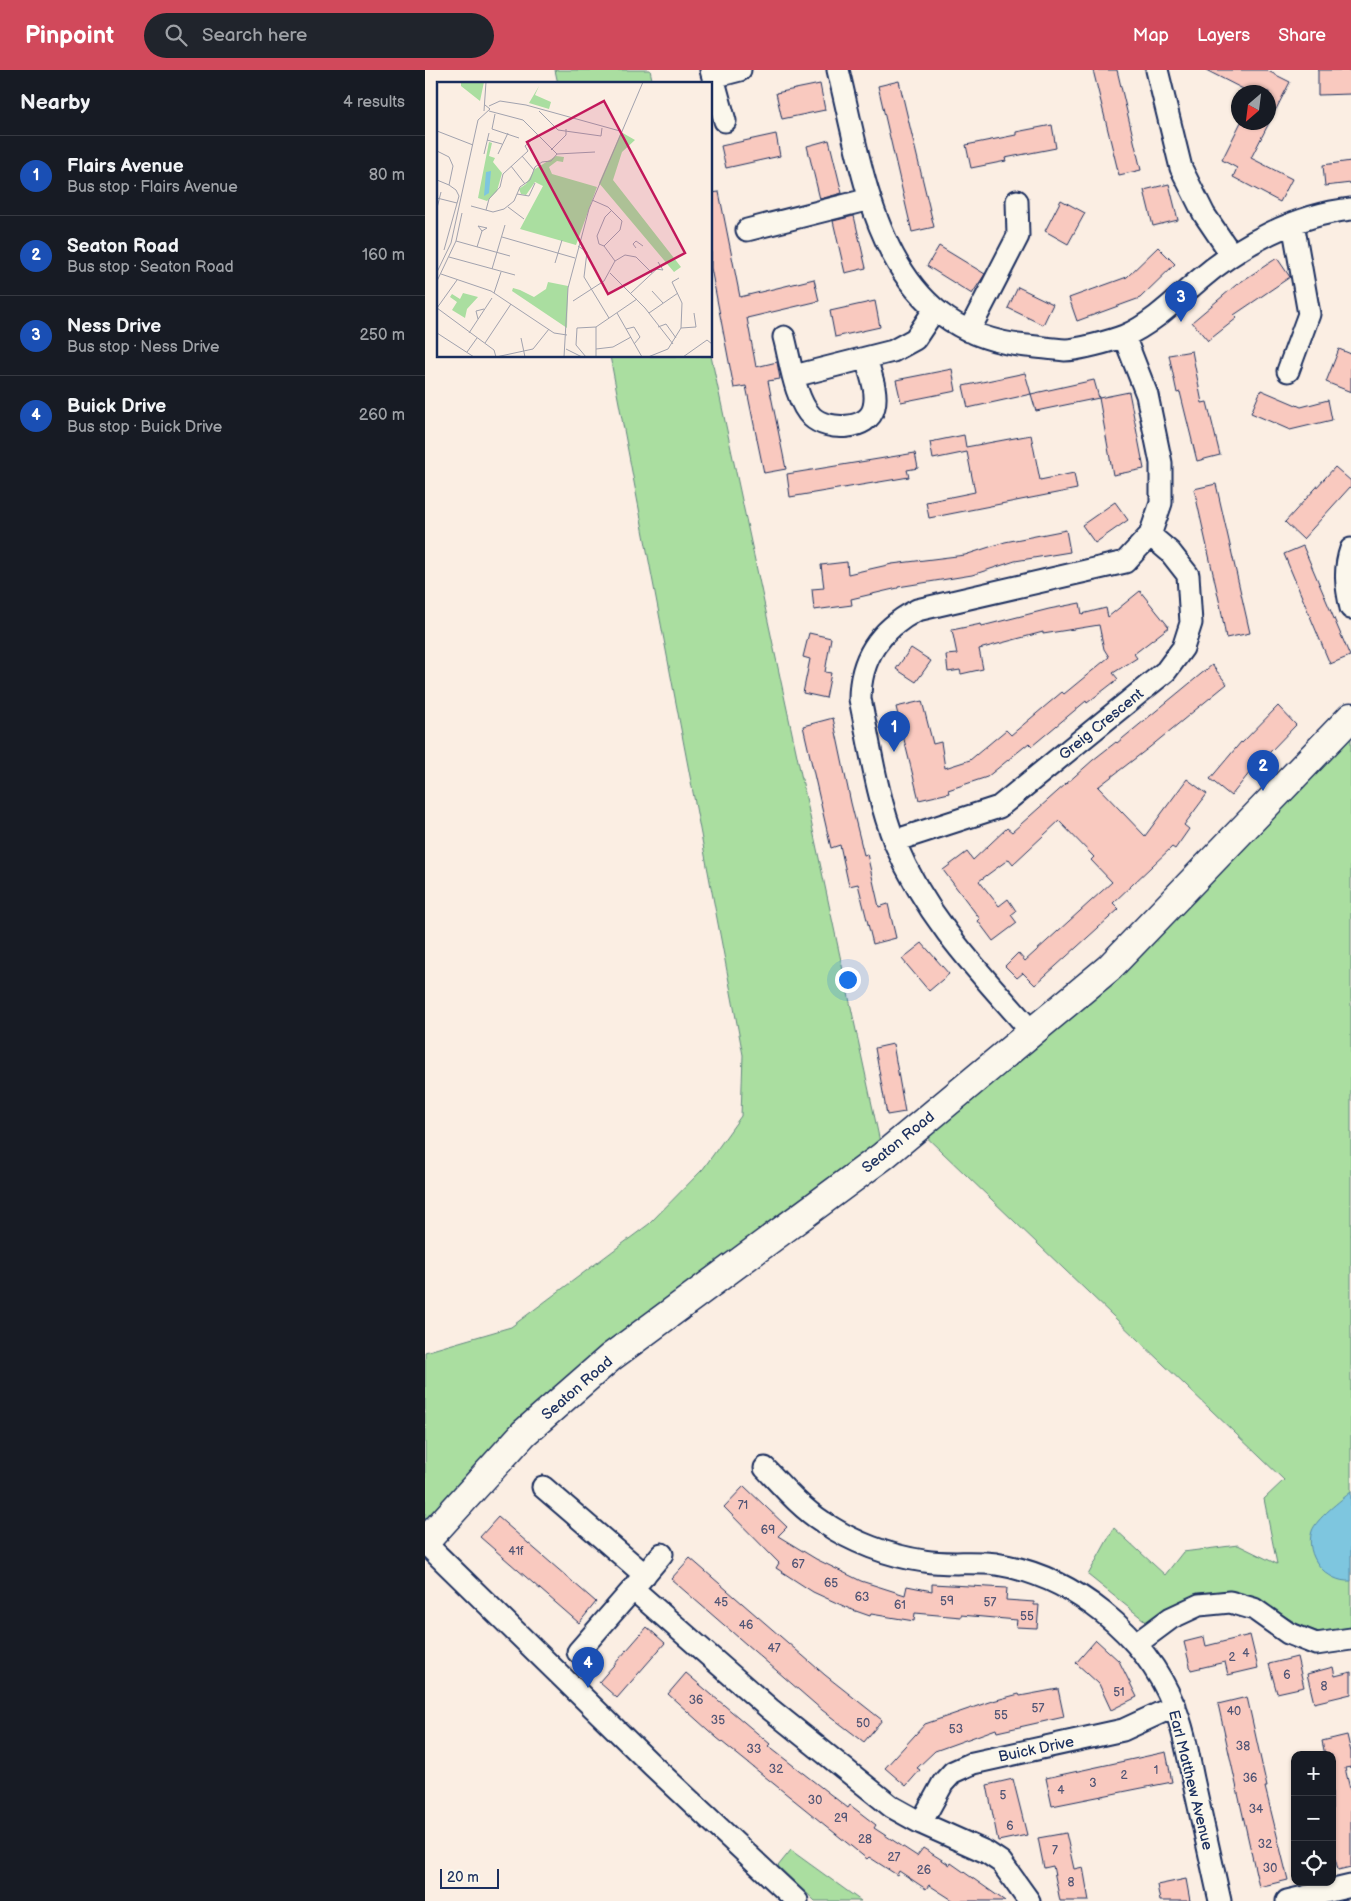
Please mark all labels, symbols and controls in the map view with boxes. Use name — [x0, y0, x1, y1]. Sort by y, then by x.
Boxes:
search box — [144, 13, 494, 58]
text: Pinpoint — [25, 21, 114, 50]
icon: search — [162, 21, 190, 49]
text: Search here — [202, 24, 307, 47]
text: Map — [1133, 25, 1169, 46]
text: Layers — [1197, 25, 1250, 46]
text: Share — [1278, 25, 1326, 46]
inset map — [437, 82, 713, 358]
north arrow — [1231, 85, 1276, 130]
text: Nearby — [20, 90, 90, 115]
text: 4 results — [343, 93, 405, 112]
text: Flairs Avenue — [67, 155, 184, 178]
text: 1 — [33, 166, 39, 185]
text: 80 m — [369, 166, 405, 185]
text: Bus stop · Flairs Avenue — [67, 178, 238, 197]
text: Seaton Road — [67, 235, 179, 258]
text: 2 — [31, 246, 41, 265]
text: 160 m — [362, 246, 405, 265]
text: Bus stop · Seaton Road — [67, 258, 234, 277]
pin: 3 — [1165, 281, 1197, 322]
text: Ness Drive — [67, 315, 161, 338]
text: 3 — [31, 326, 41, 345]
text: 250 m — [359, 326, 405, 345]
text: Bus stop · Ness Drive — [67, 338, 220, 357]
text: Buick Drive — [67, 395, 166, 418]
text: 4 — [31, 406, 41, 425]
text: 260 m — [359, 406, 405, 425]
text: Bus stop · Buick Drive — [67, 418, 222, 437]
street label: Greig Crescent — [1055, 684, 1148, 764]
pin: 1 — [878, 711, 910, 752]
pin: 2 — [1247, 750, 1279, 791]
your location — [835, 967, 861, 993]
street label: Seaton Road — [858, 1107, 938, 1177]
street label: Seaton Road — [538, 1352, 617, 1424]
house number: 71 — [738, 1498, 748, 1513]
house number: 69 — [761, 1523, 775, 1538]
house number: 41f — [508, 1544, 524, 1559]
house number: 67 — [791, 1557, 805, 1572]
house number: 65 — [824, 1576, 838, 1591]
house number: 63 — [855, 1590, 869, 1605]
house number: 59 — [940, 1594, 954, 1609]
house number: 45 — [714, 1595, 728, 1610]
house number: 57 — [984, 1595, 996, 1610]
house number: 61 — [894, 1598, 906, 1613]
house number: 55 — [1020, 1609, 1034, 1624]
house number: 46 — [739, 1618, 753, 1633]
house number: 47 — [767, 1641, 781, 1656]
house number: 4 — [1242, 1646, 1250, 1661]
pin: 4 — [572, 1647, 604, 1688]
house number: 2 — [1228, 1650, 1236, 1665]
house number: 6 — [1283, 1668, 1291, 1683]
house number: 8 — [1321, 1679, 1328, 1694]
house number: 51 — [1113, 1685, 1125, 1700]
house number: 36 — [689, 1693, 703, 1708]
house number: 57 — [1032, 1701, 1044, 1716]
house number: 40 — [1227, 1704, 1241, 1719]
house number: 55 — [994, 1708, 1008, 1723]
street label: Earl Matthew Avenue — [1164, 1708, 1217, 1852]
house number: 35 — [711, 1713, 725, 1728]
house number: 50 — [856, 1716, 870, 1731]
house number: 53 — [949, 1722, 963, 1737]
street label: Buick Drive — [997, 1732, 1076, 1767]
house number: 38 — [1236, 1739, 1250, 1754]
house number: 33 — [747, 1742, 761, 1757]
map controls — [1291, 1751, 1336, 1886]
button: + — [1291, 1751, 1336, 1796]
house number: 32 — [769, 1762, 783, 1777]
house number: 1 — [1154, 1763, 1158, 1778]
house number: 2 — [1120, 1768, 1128, 1783]
house number: 36 — [1243, 1771, 1257, 1786]
house number: 3 — [1089, 1776, 1097, 1791]
house number: 4 — [1057, 1783, 1065, 1798]
house number: 5 — [1000, 1788, 1007, 1803]
house number: 30 — [808, 1793, 822, 1808]
button: − — [1291, 1796, 1336, 1841]
house number: 34 — [1249, 1802, 1264, 1817]
house number: 29 — [834, 1811, 848, 1826]
house number: 6 — [1006, 1819, 1014, 1834]
house number: 28 — [858, 1832, 872, 1847]
house number: 32 — [1258, 1837, 1272, 1852]
button: locate — [1291, 1841, 1336, 1886]
house number: 7 — [1052, 1843, 1058, 1858]
house number: 27 — [888, 1850, 901, 1865]
house number: 30 — [1263, 1861, 1277, 1876]
house number: 26 — [917, 1863, 931, 1878]
scale bar — [440, 1866, 499, 1889]
text: 20 m — [447, 1869, 479, 1886]
house number: 8 — [1068, 1875, 1075, 1890]

